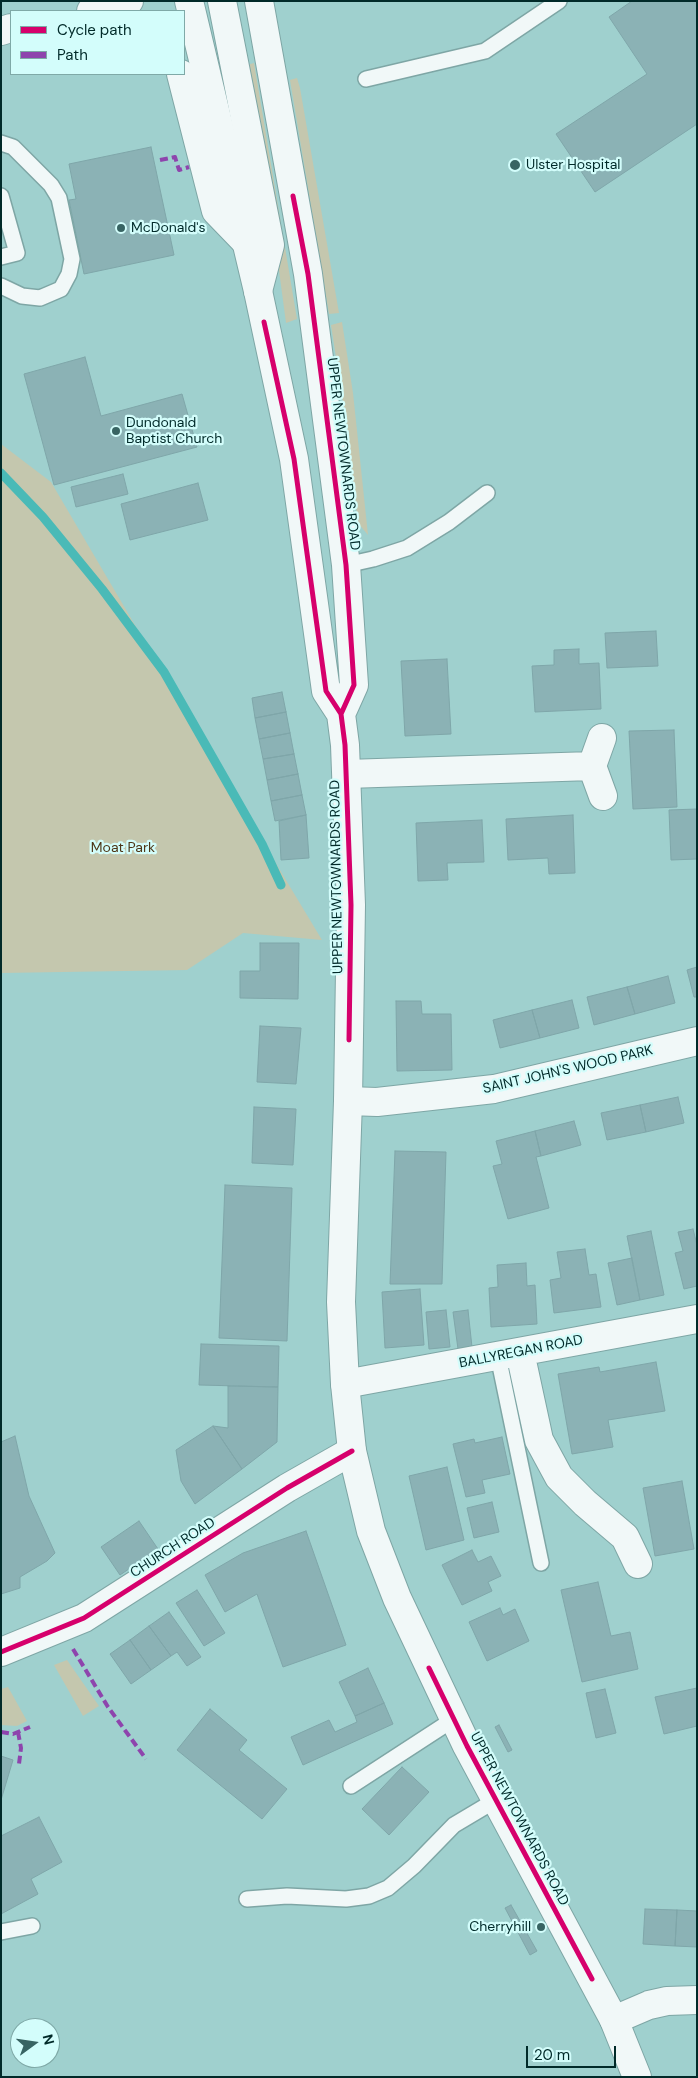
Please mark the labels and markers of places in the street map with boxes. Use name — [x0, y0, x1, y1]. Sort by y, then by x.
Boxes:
place label: Ulster Hospital — [526, 157, 620, 173]
marker: Ulster Hospital — [508, 158, 522, 172]
place label: McDonald's — [131, 220, 206, 236]
marker: McDonald's — [115, 222, 127, 234]
place label: Dundonald Baptist Church — [126, 415, 222, 448]
marker: Dundonald Baptist Church — [110, 425, 122, 437]
place label: Cherryhill — [469, 1919, 531, 1935]
marker: Cherryhill — [535, 1921, 547, 1933]

